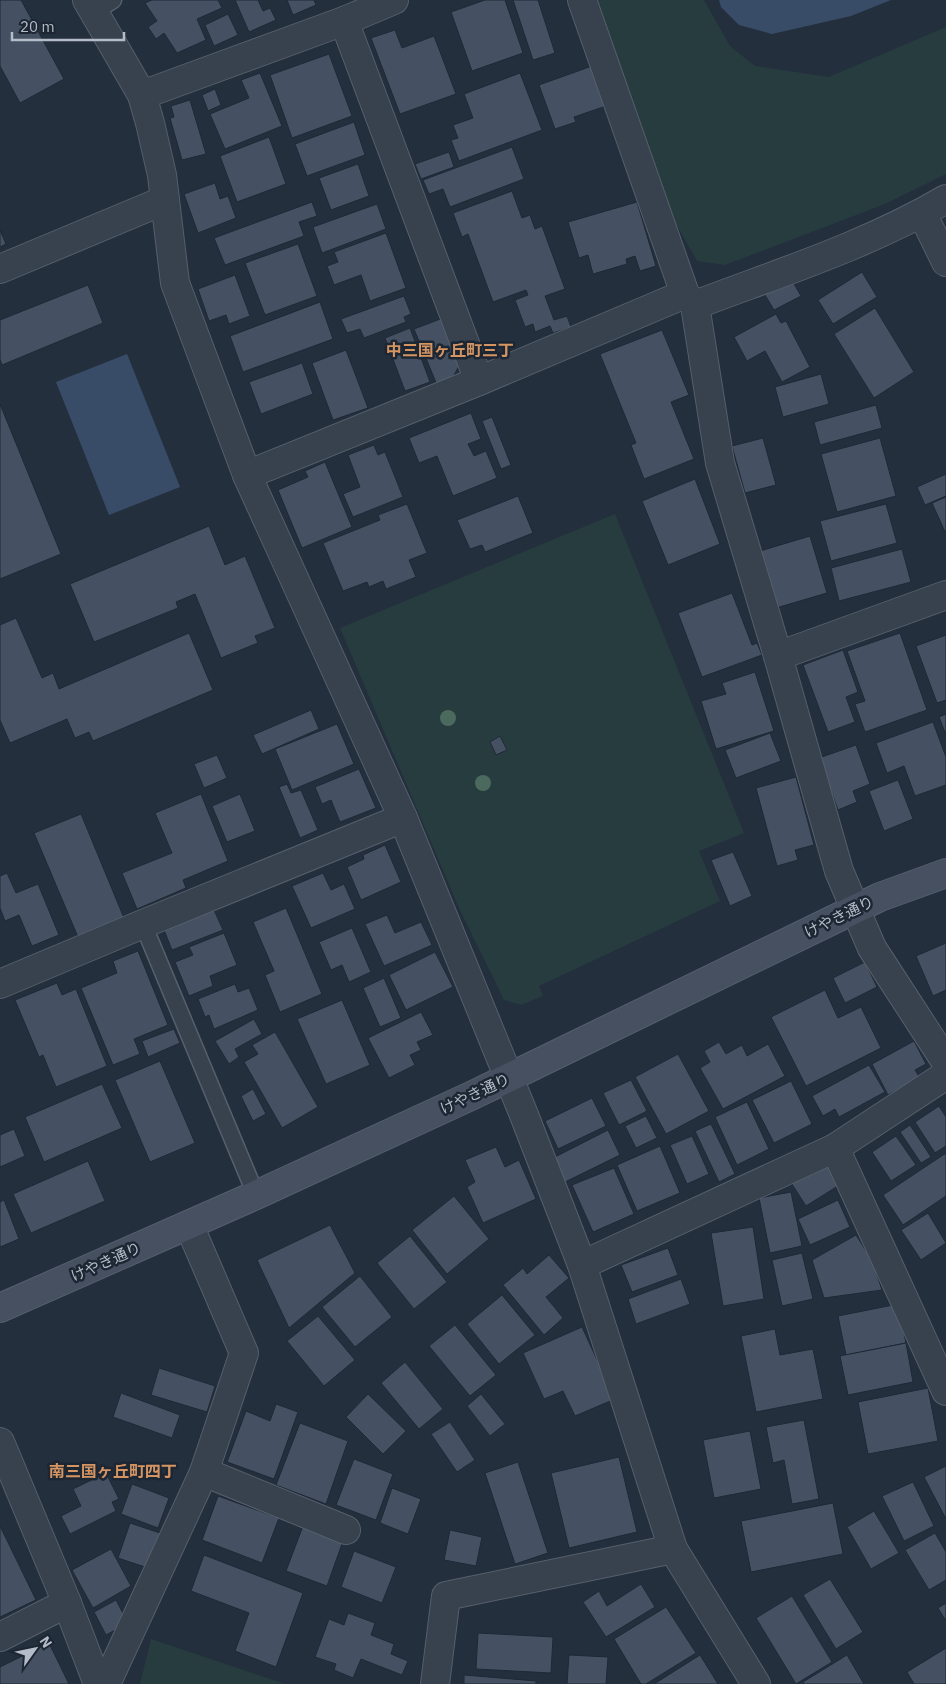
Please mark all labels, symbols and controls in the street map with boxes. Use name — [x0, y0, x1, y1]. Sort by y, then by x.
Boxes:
scale bar — [12, 10, 125, 42]
text: 20 m — [20, 17, 55, 36]
district label: 中三国ヶ丘町三丁 — [386, 340, 514, 360]
street label: けやき通り — [801, 892, 877, 942]
street label: けやき通り — [437, 1069, 513, 1118]
street label: けやき通り — [68, 1238, 144, 1285]
district label: 南三国ヶ丘町四丁 — [49, 1461, 177, 1481]
north arrow — [10, 1624, 60, 1674]
text: N — [36, 1633, 56, 1651]

